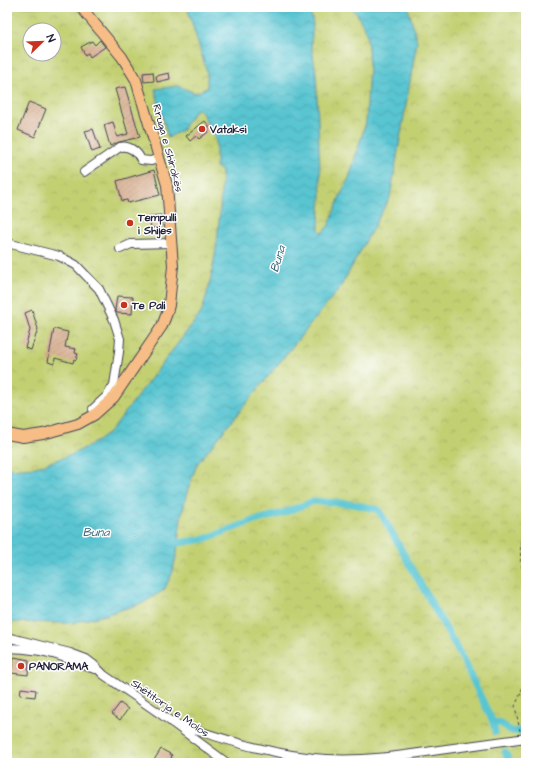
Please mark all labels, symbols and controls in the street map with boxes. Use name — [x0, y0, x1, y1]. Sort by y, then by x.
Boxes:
north arrow — [22, 22, 62, 62]
text: N — [42, 32, 59, 44]
street label: Rruga e Shirokës — [148, 102, 187, 194]
place label: Vataksi — [209, 122, 247, 137]
marker: Vataksi — [197, 124, 207, 134]
place label: Tempulli i Shijes — [137, 210, 177, 239]
marker: Tempulli i Shijes — [125, 218, 135, 228]
water label: Buna — [266, 243, 290, 274]
place label: Te Pali — [131, 298, 166, 313]
marker: Te Pali — [119, 300, 129, 310]
water label: Buna — [83, 524, 110, 541]
place label: PANORAMA — [29, 659, 89, 674]
marker: PANORAMA — [16, 661, 26, 671]
street label: Shëtitorja e Molos — [128, 675, 213, 741]

